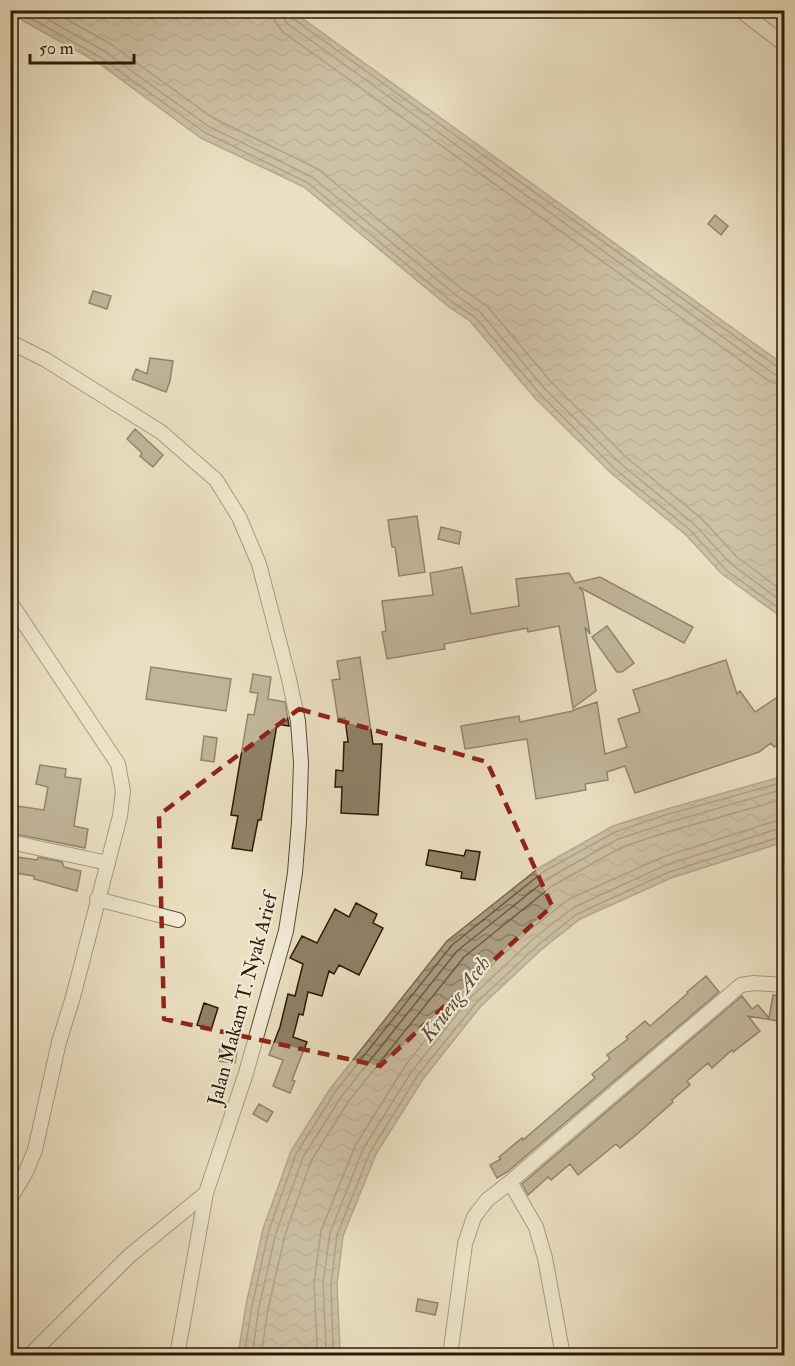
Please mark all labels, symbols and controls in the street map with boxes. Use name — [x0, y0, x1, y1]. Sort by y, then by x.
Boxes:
scale bar — [30, 27, 134, 65]
text: 50 m — [39, 37, 74, 60]
street label: Jalan Makam T. Nyak Arief — [202, 887, 284, 1109]
water label: Krueng Aceh — [414, 951, 496, 1048]

